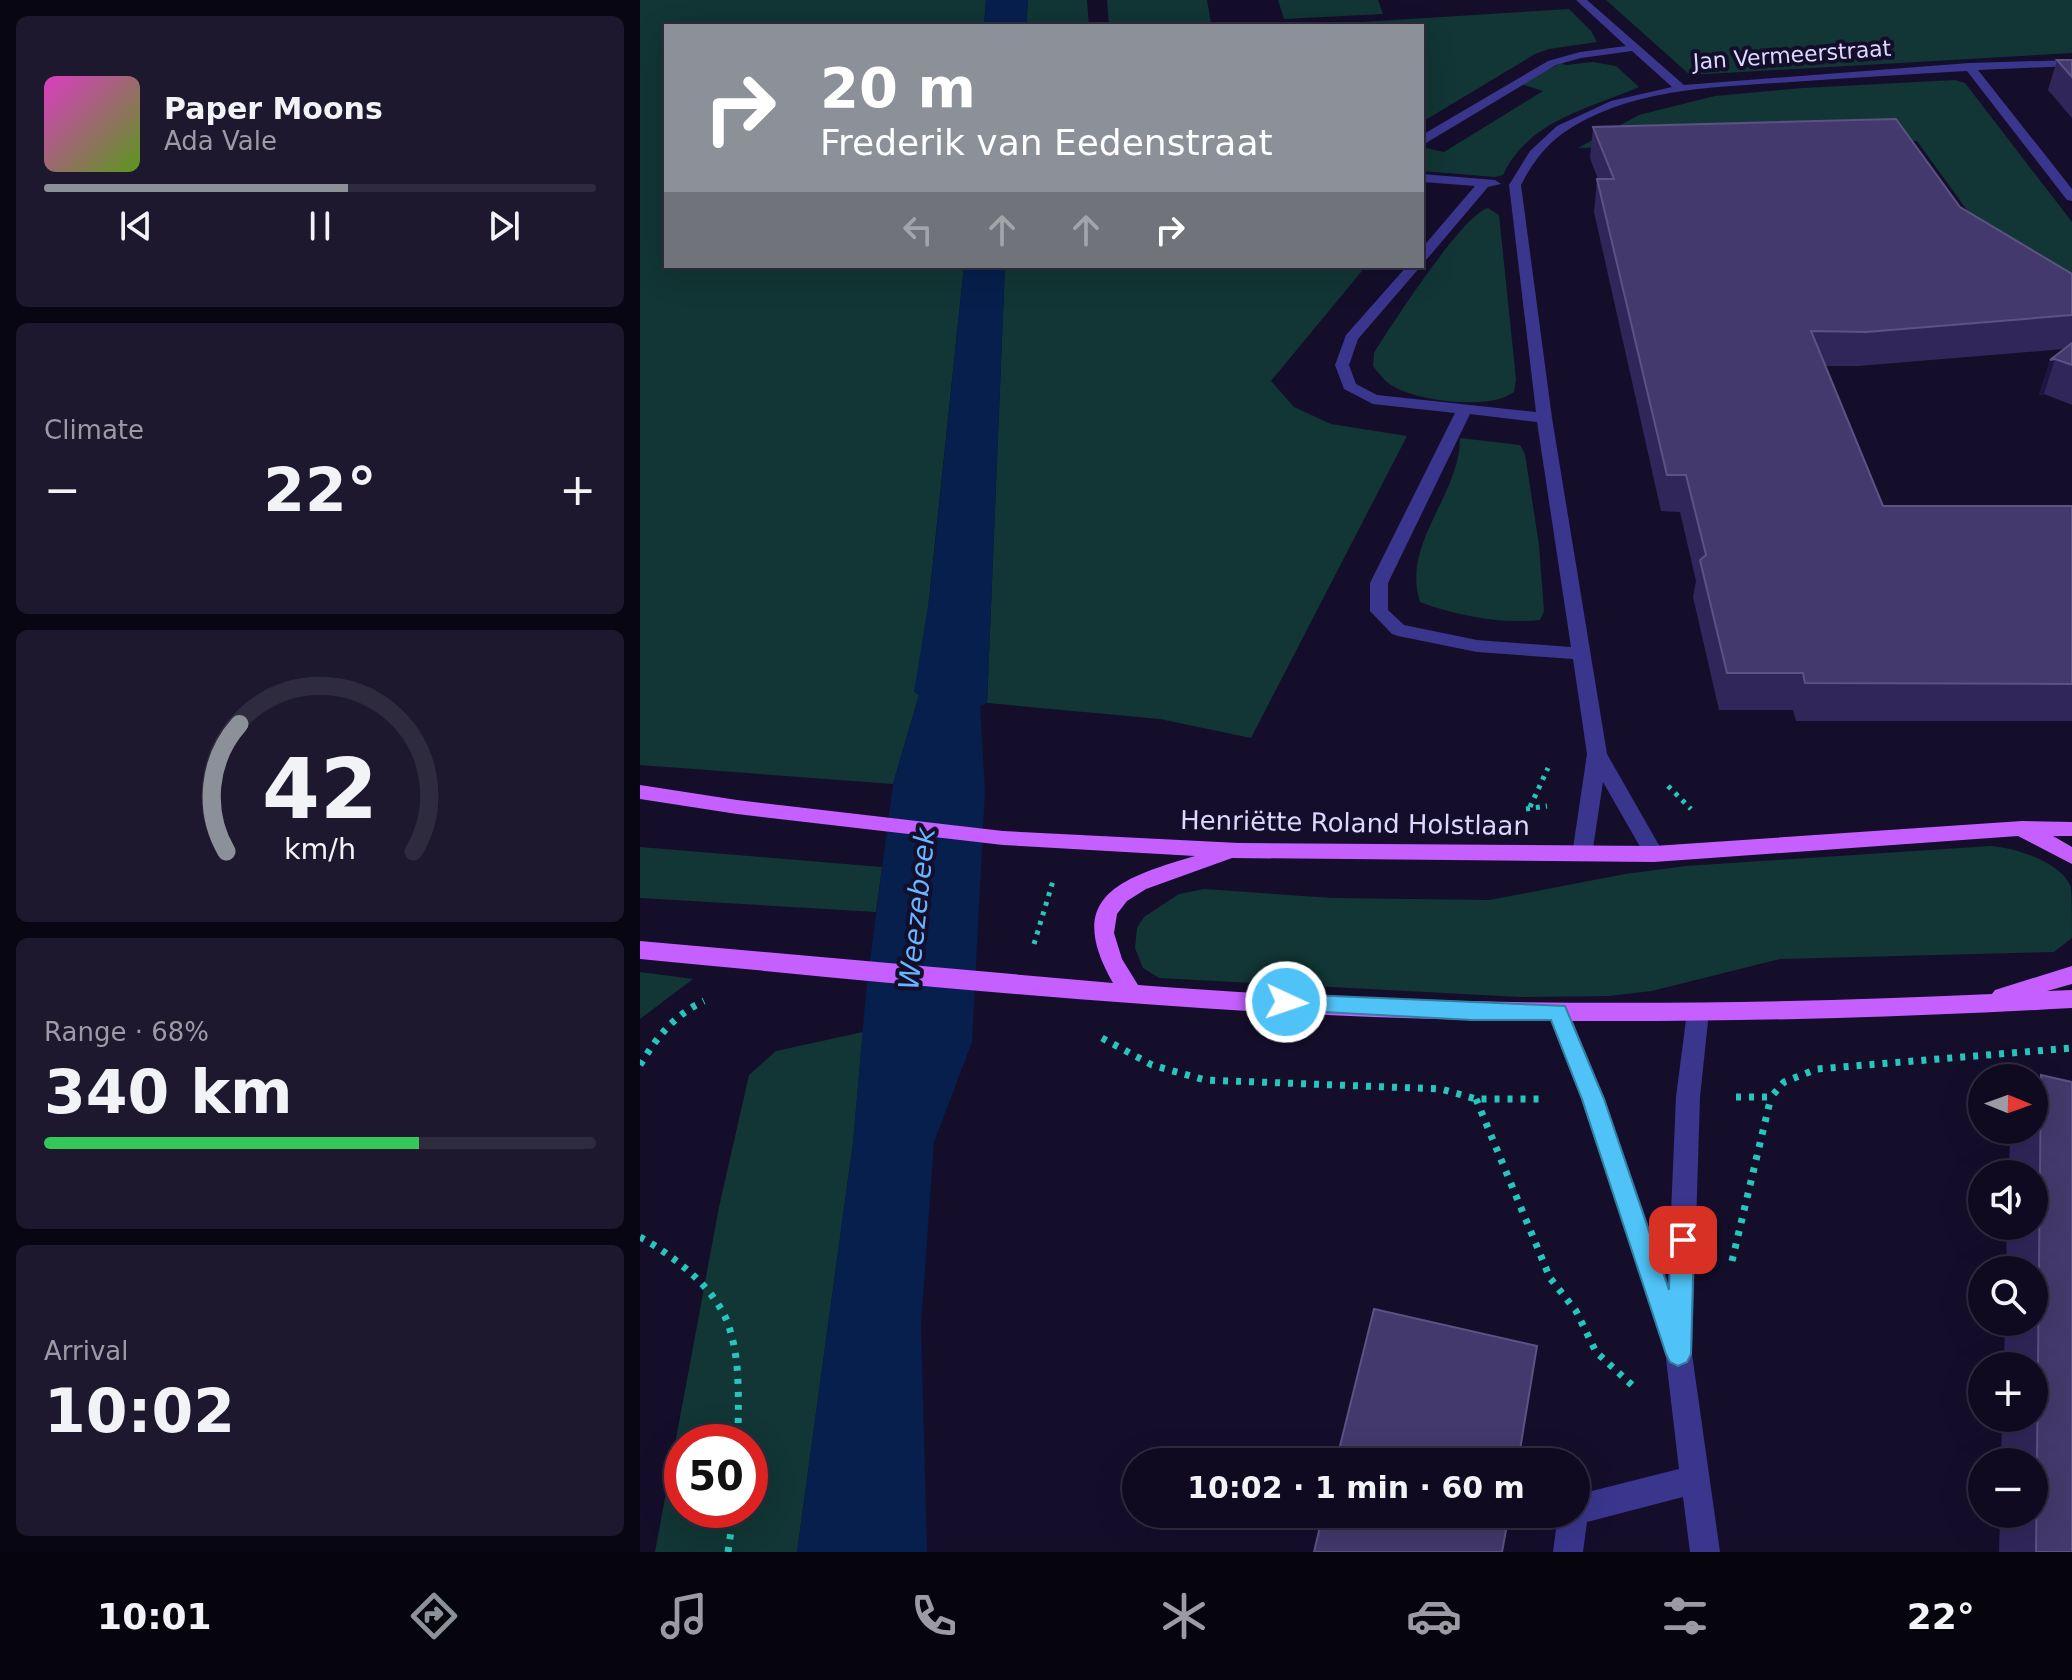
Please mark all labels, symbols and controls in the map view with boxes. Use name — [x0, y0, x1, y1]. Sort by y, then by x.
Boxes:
street label: Jan Vermeerstraat — [1690, 36, 1892, 75]
text: 20 m — [820, 55, 976, 120]
icon: right — [688, 56, 792, 160]
text: Paper Moons — [164, 91, 383, 126]
text: Frederik van Eedenstraat — [820, 122, 1273, 163]
text: Ada Vale — [164, 126, 277, 156]
icon: previous — [114, 204, 158, 248]
icon: pause — [298, 204, 342, 248]
icon: next — [482, 204, 526, 248]
icon: left — [896, 208, 940, 252]
icon: ahead — [980, 208, 1024, 252]
icon: ahead — [1064, 208, 1108, 252]
icon: right — [1148, 208, 1192, 252]
text: Climate — [44, 415, 144, 445]
text: 22° — [263, 455, 377, 525]
text: − — [44, 464, 81, 515]
text: + — [559, 464, 596, 515]
text: 42 — [262, 741, 378, 838]
street label: Henriëtte Roland Holstlaan — [1180, 805, 1530, 841]
water label: Weezebeek — [892, 825, 942, 992]
text: km/h — [284, 832, 356, 866]
position arrow — [1244, 960, 1328, 1044]
text: Range · 68% — [44, 1017, 209, 1047]
text: 340 km — [44, 1057, 293, 1127]
north arrow — [1968, 1064, 2048, 1144]
map controls — [1968, 1064, 2048, 1528]
button: sound — [1968, 1160, 2048, 1240]
pin — [1649, 1206, 1717, 1274]
icon: arrive — [1661, 1218, 1705, 1262]
button: search — [1968, 1256, 2048, 1336]
text: Arrival — [44, 1336, 128, 1366]
button: + — [1968, 1352, 2048, 1432]
text: 10:02 — [44, 1376, 235, 1446]
speed limit sign: 50 — [664, 1424, 768, 1528]
button: − — [1968, 1448, 2048, 1528]
text: 10:02 · 1 min · 60 m — [1187, 1470, 1525, 1505]
icon: directions — [406, 1588, 462, 1644]
icon: music — [656, 1588, 712, 1644]
icon: phone — [906, 1588, 962, 1644]
icon: climate — [1156, 1588, 1212, 1644]
icon: car — [1406, 1588, 1462, 1644]
icon: filters — [1657, 1588, 1713, 1644]
text: 10:01 — [97, 1596, 212, 1637]
text: 22° — [1907, 1596, 1975, 1637]

